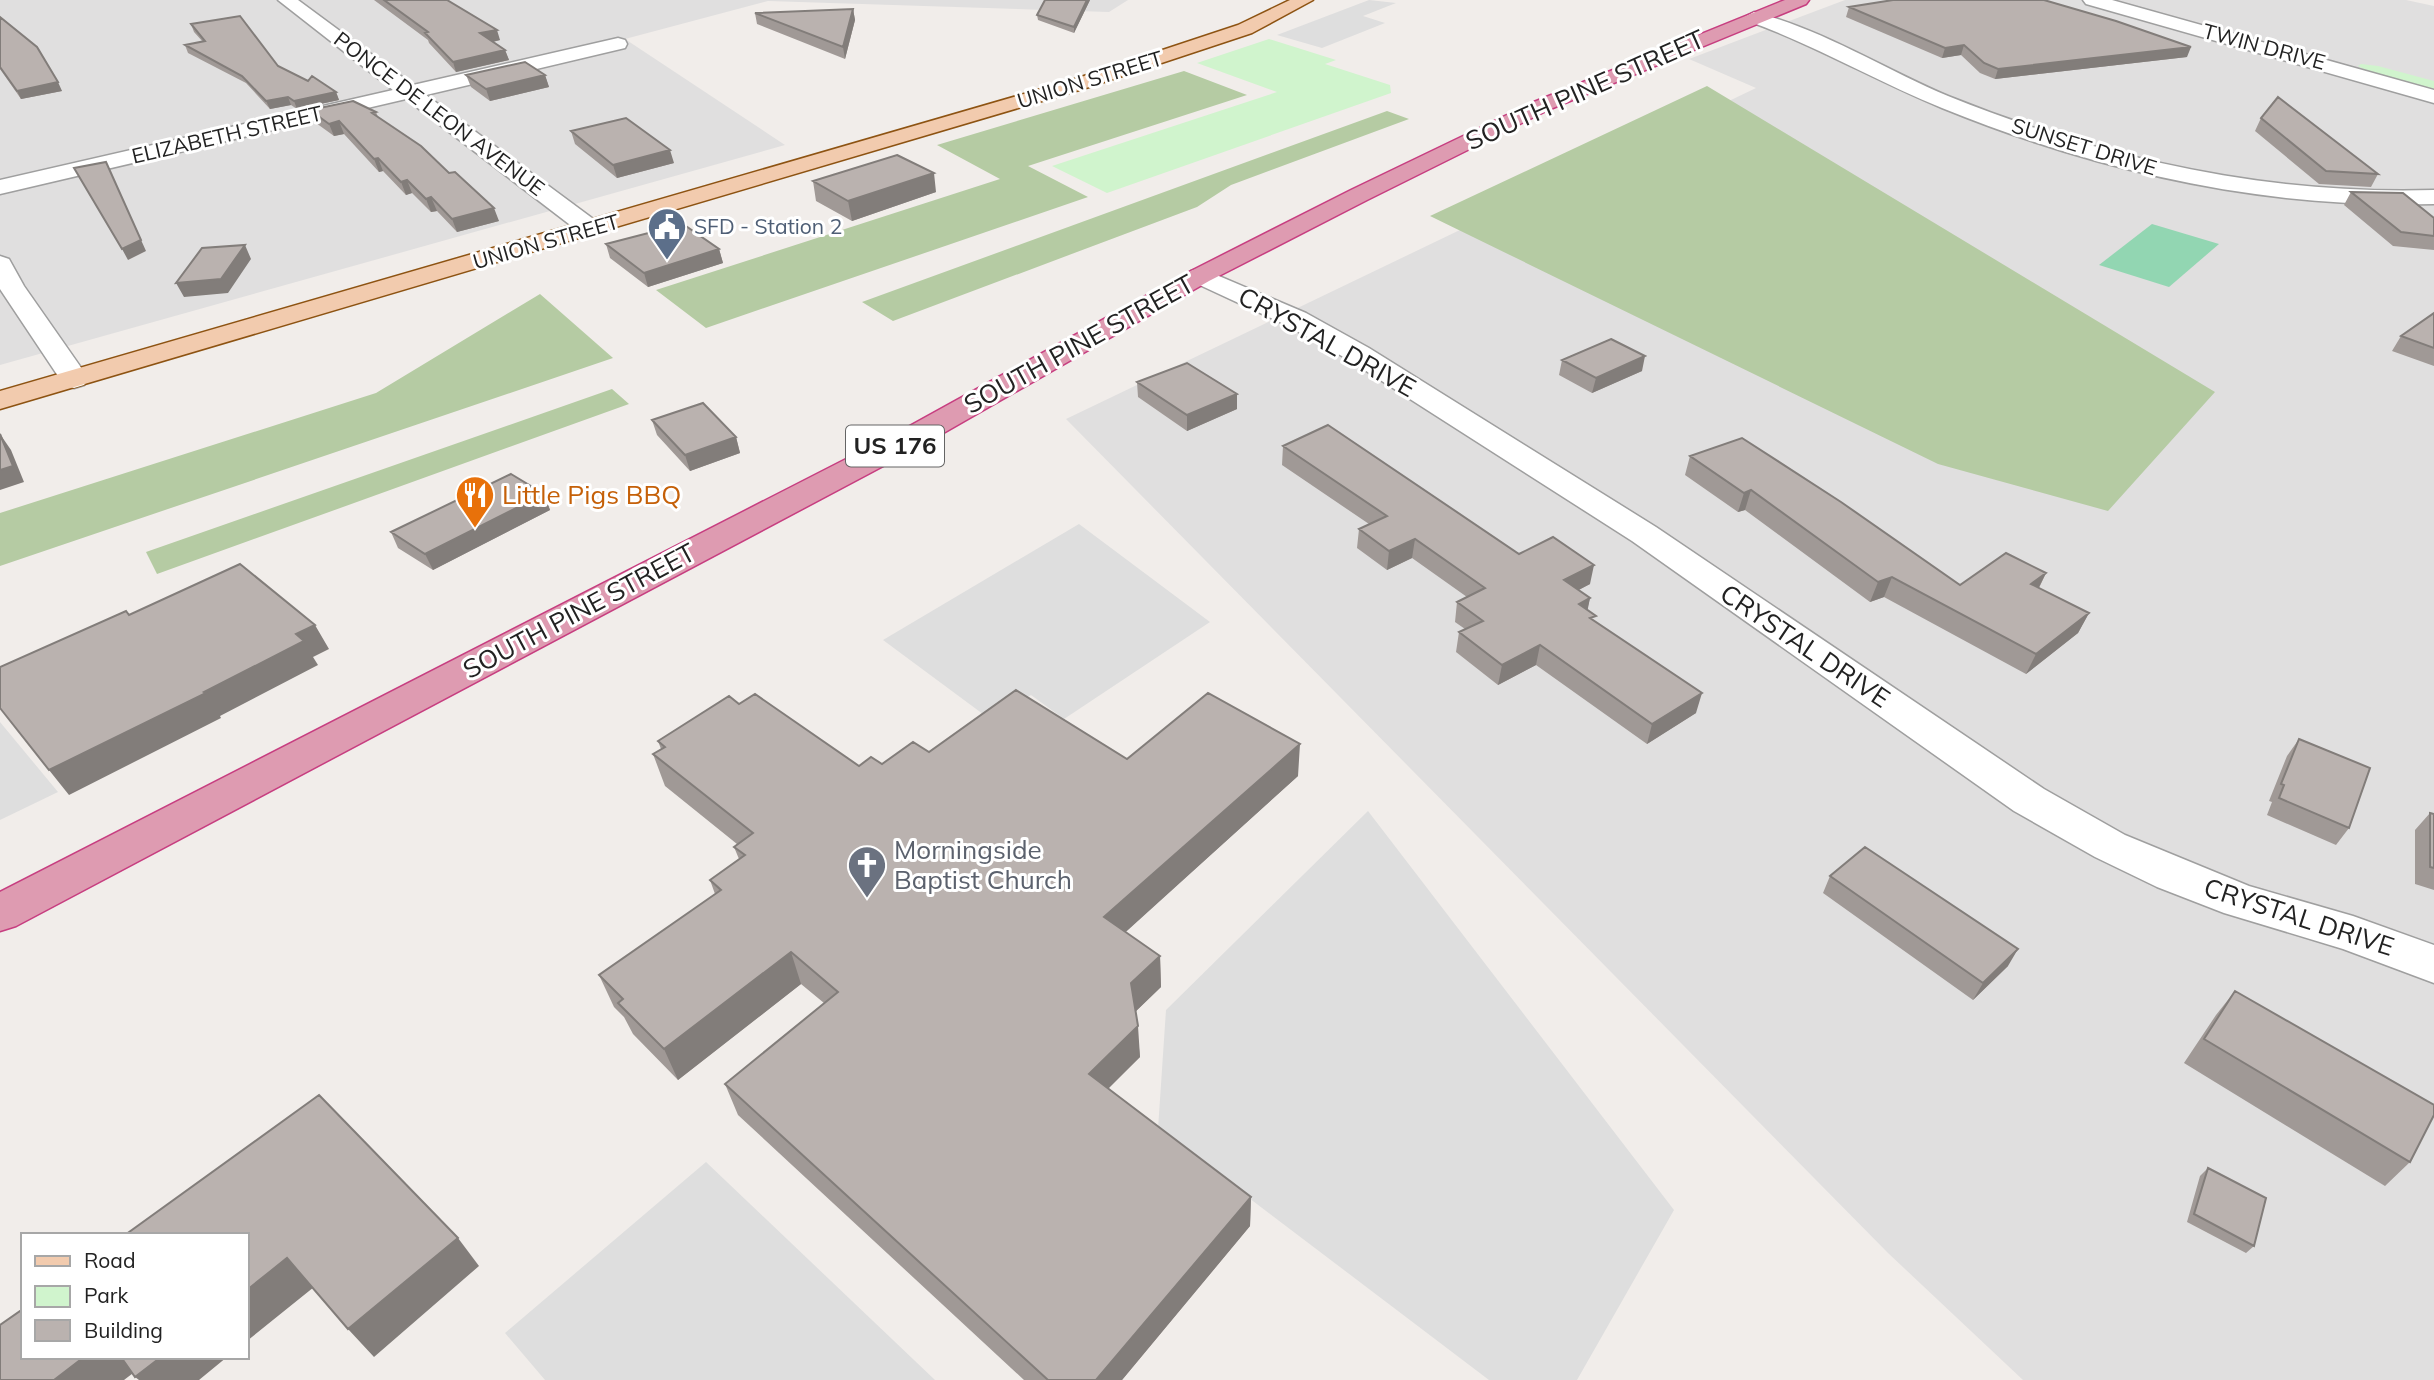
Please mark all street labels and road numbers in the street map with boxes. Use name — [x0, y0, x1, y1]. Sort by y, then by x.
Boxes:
street label: TWIN DRIVE — [2200, 17, 2328, 75]
street label: SOUTH PINE STREET — [1460, 22, 1710, 157]
street label: PONCE DE LEON AVENUE — [329, 26, 550, 201]
street label: UNION STREET — [1014, 44, 1166, 114]
street label: ELIZABETH STREET — [129, 99, 325, 169]
street label: SUNSET DRIVE — [2009, 112, 2160, 180]
street label: UNION STREET — [470, 208, 622, 274]
street label: SOUTH PINE STREET — [958, 266, 1200, 421]
street label: CRYSTAL DRIVE — [1233, 279, 1422, 404]
road number: US 176 — [846, 426, 944, 466]
street label: SOUTH PINE STREET — [457, 535, 701, 686]
street label: CRYSTAL DRIVE — [1714, 577, 1897, 715]
street label: CRYSTAL DRIVE — [2200, 870, 2398, 963]

